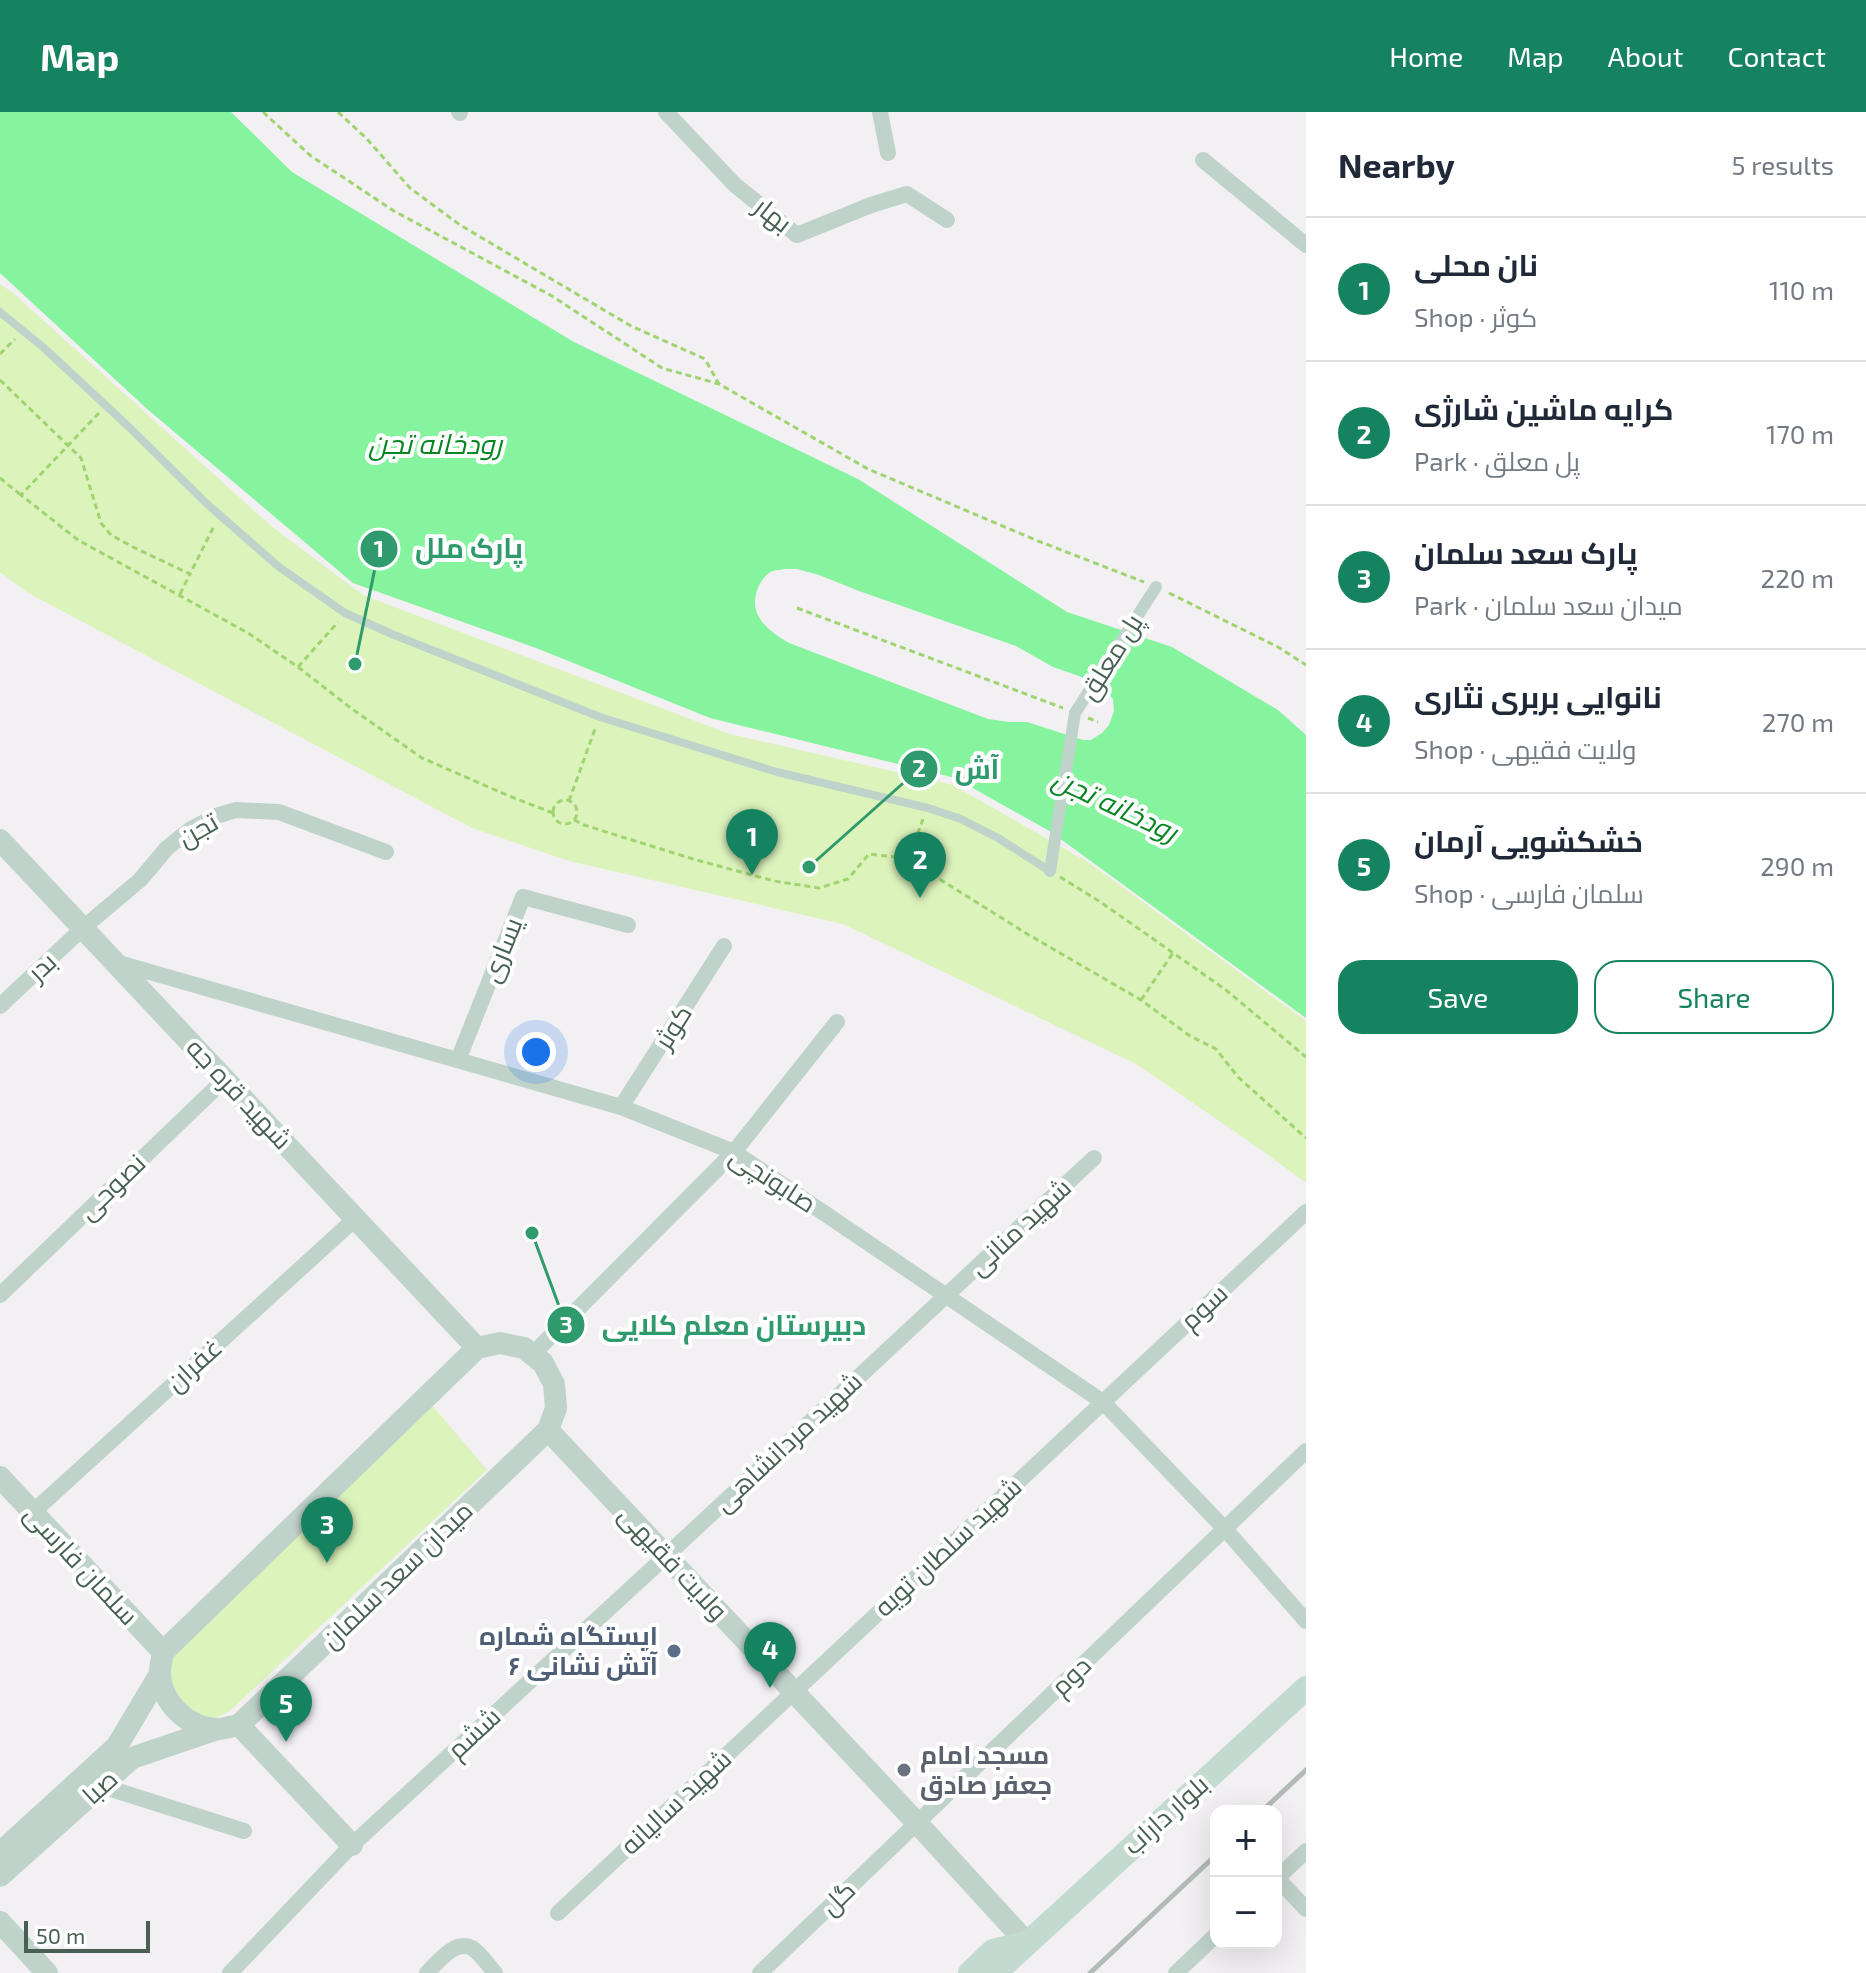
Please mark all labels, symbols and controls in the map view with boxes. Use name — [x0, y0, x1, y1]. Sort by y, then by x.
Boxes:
text: Map — [40, 33, 119, 79]
text: Home — [1389, 39, 1463, 73]
text: Map — [1507, 39, 1564, 73]
text: About — [1608, 39, 1683, 73]
text: Contact — [1727, 39, 1826, 73]
text: Nearby — [1338, 144, 1455, 185]
text: 5 results — [1732, 149, 1834, 180]
street label: بهار — [746, 188, 799, 239]
text: نان محلی — [1414, 246, 1538, 282]
text: 1 — [1358, 274, 1370, 305]
text: 110 m — [1769, 274, 1834, 305]
text: Shop · کوثر — [1414, 301, 1537, 332]
text: کرایه ماشین شارژی — [1414, 390, 1674, 426]
text: 2 — [1356, 418, 1372, 449]
text: 170 m — [1766, 418, 1834, 449]
water label: رودخانه تجن — [368, 426, 504, 461]
text: Park · پل معلق — [1414, 445, 1580, 476]
callout: پارک ملل — [359, 523, 539, 575]
text: پارک ملل — [415, 530, 523, 568]
text: 1 — [374, 533, 384, 562]
text: پارک سعد سلمان — [1414, 534, 1637, 570]
text: 3 — [1357, 562, 1371, 593]
text: 220 m — [1761, 562, 1834, 593]
text: Park · میدان سعد سلمان — [1414, 589, 1683, 620]
street label: پل معلق — [1071, 607, 1151, 706]
text: نانوایی بربری نثاری — [1414, 678, 1662, 714]
text: 4 — [1356, 706, 1372, 737]
text: 270 m — [1762, 706, 1834, 737]
text: Shop · ولایت فقیهی — [1414, 733, 1636, 764]
callout: آش — [899, 743, 1015, 795]
text: آش — [955, 751, 1000, 786]
text: 2 — [912, 753, 926, 782]
water label: رودخانه تجن — [1047, 760, 1185, 849]
street label: تجن — [172, 805, 224, 854]
pin: 1 — [726, 809, 778, 875]
text: خشکشویی آرمان — [1414, 822, 1643, 858]
pin: 2 — [894, 832, 946, 898]
text: 5 — [1357, 850, 1371, 881]
text: 290 m — [1760, 850, 1834, 881]
text: Shop · سلمان فارسی — [1414, 877, 1644, 908]
street label: یساری — [474, 912, 528, 987]
street label: بدر — [19, 945, 62, 989]
button: Save — [1338, 960, 1578, 1034]
button: Share — [1594, 960, 1834, 1034]
street label: کوثر — [645, 998, 698, 1056]
street label: شهید قره جه — [180, 1031, 299, 1156]
your location — [516, 1032, 556, 1072]
street label: صابونچی — [723, 1139, 823, 1221]
street label: نصوحی — [71, 1146, 152, 1227]
street label: شهید منانی — [962, 1171, 1078, 1282]
street label: سوم — [1173, 1277, 1236, 1338]
callout: دبیرستان معلم کلایی — [546, 1299, 882, 1351]
text: دبیرستان معلم کلایی — [602, 1307, 866, 1345]
text: 3 — [559, 1309, 573, 1338]
street label: غفران — [159, 1331, 228, 1398]
street label: شهید مردانشاهی — [707, 1365, 869, 1519]
street label: شهید سلطان تویه — [867, 1470, 1028, 1623]
street label: میدان سعد سلمان — [314, 1494, 479, 1655]
pin: 3 — [301, 1497, 353, 1563]
street label: سلمان فارسی — [17, 1498, 145, 1632]
street label: ولایت فقیهی — [612, 1498, 735, 1627]
place label: ایستگاه شماره ۶ آتش نشانی — [479, 1619, 659, 1682]
pin: 4 — [744, 1622, 796, 1688]
marker: ایستگاه شماره ۶ آتش نشانی — [665, 1642, 683, 1660]
street label: دوم — [1044, 1649, 1099, 1704]
pin: 5 — [260, 1676, 312, 1742]
street label: ششم — [440, 1700, 509, 1767]
place label: مسجد امام جعفر صادق — [920, 1738, 1052, 1801]
street label: شهید سالیانه — [613, 1742, 738, 1861]
marker: مسجد امام جعفر صادق — [895, 1761, 913, 1779]
street label: صبا — [75, 1762, 123, 1810]
street label: بلوار داراب — [1116, 1768, 1215, 1861]
map controls — [1210, 1805, 1282, 1949]
button: + — [1210, 1805, 1282, 1877]
street label: گل — [813, 1873, 862, 1922]
button: − — [1210, 1877, 1282, 1949]
scale bar — [24, 1917, 150, 1953]
text: 50 m — [36, 1922, 85, 1948]

